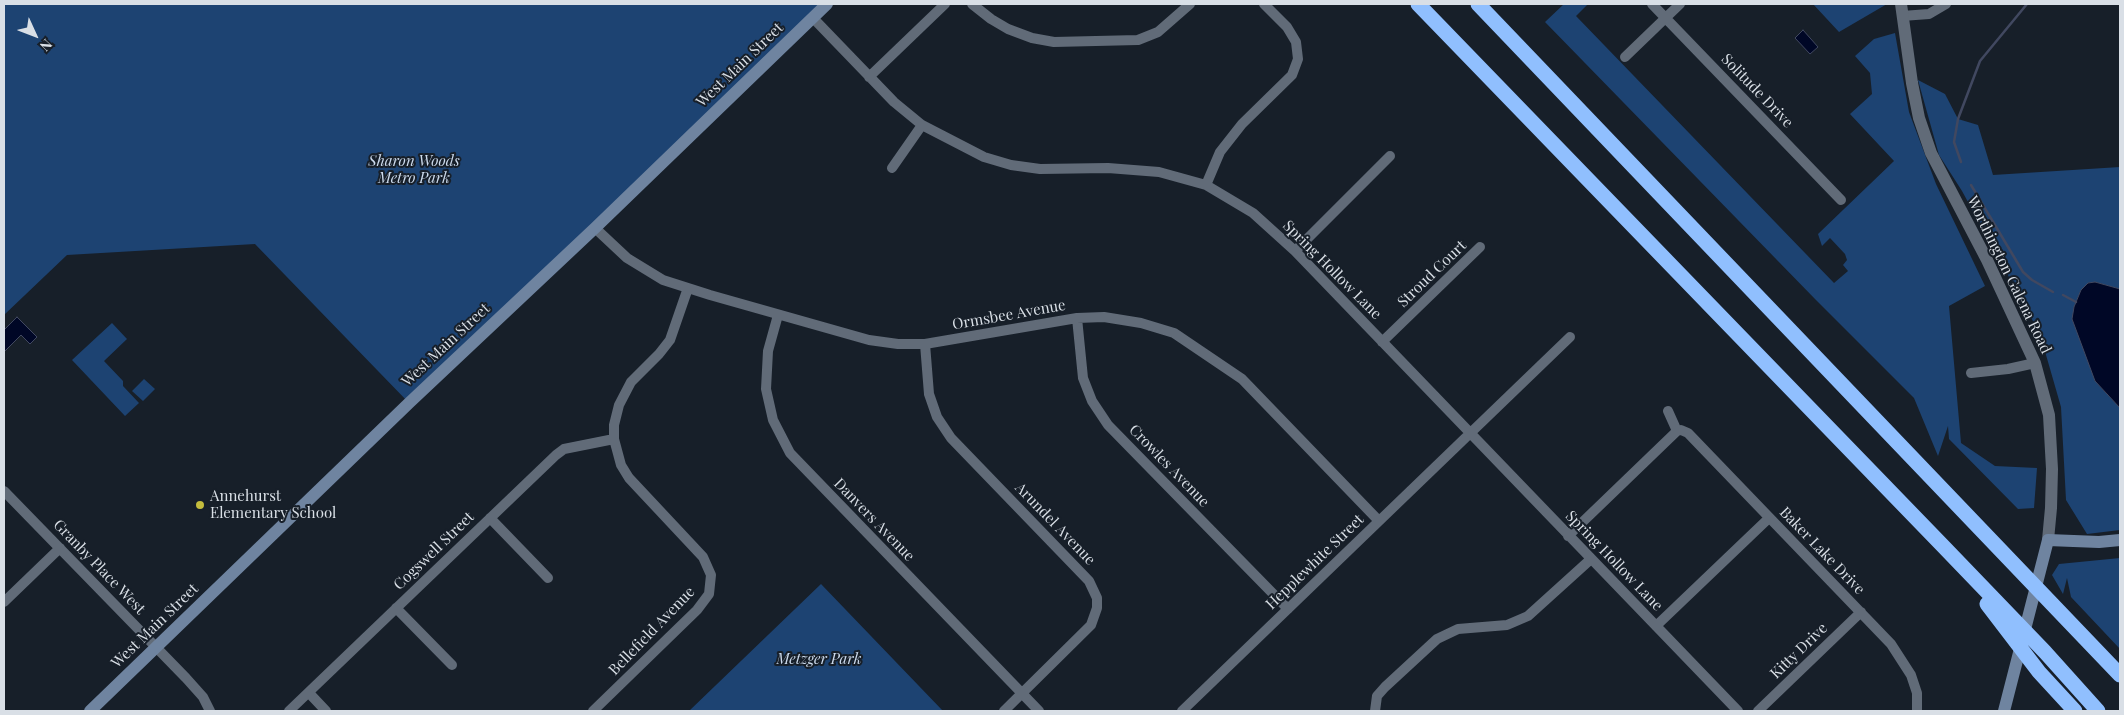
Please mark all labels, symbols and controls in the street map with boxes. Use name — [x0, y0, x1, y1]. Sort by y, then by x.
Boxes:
north arrow — [10, 10, 60, 60]
street label: West Main Street — [693, 19, 787, 111]
text: N — [36, 35, 57, 56]
street label: Solitude Drive — [1717, 50, 1797, 132]
park label: Sharon Woods Metro Park — [368, 152, 460, 187]
street label: Worthington Galena Road — [1963, 193, 2055, 357]
street label: Spring Hollow Lane — [1279, 217, 1385, 323]
street label: Stroud Court — [1394, 237, 1470, 311]
street label: Ormsbee Avenue — [951, 296, 1067, 334]
street label: West Main Street — [398, 300, 494, 390]
street label: Crowles Avenue — [1125, 421, 1213, 511]
street label: Danvers Avenue — [830, 475, 918, 565]
street label: Arundel Avenue — [1011, 479, 1099, 569]
place label: Annehurst Elementary School — [210, 487, 336, 522]
marker: Annehurst Elementary School — [194, 499, 206, 511]
street label: Baker Lake Drive — [1776, 503, 1868, 599]
street label: Spring Hollow Lane — [1562, 507, 1666, 615]
street label: Cogswell Street — [390, 508, 478, 594]
street label: Hepplewhite Street — [1262, 511, 1368, 613]
street label: Granby Place West — [49, 516, 149, 618]
street label: West Main Street — [108, 580, 202, 672]
street label: Bellefield Avenue — [605, 583, 699, 679]
street label: Kitty Drive — [1767, 619, 1831, 683]
park label: Metzger Park — [777, 650, 861, 668]

